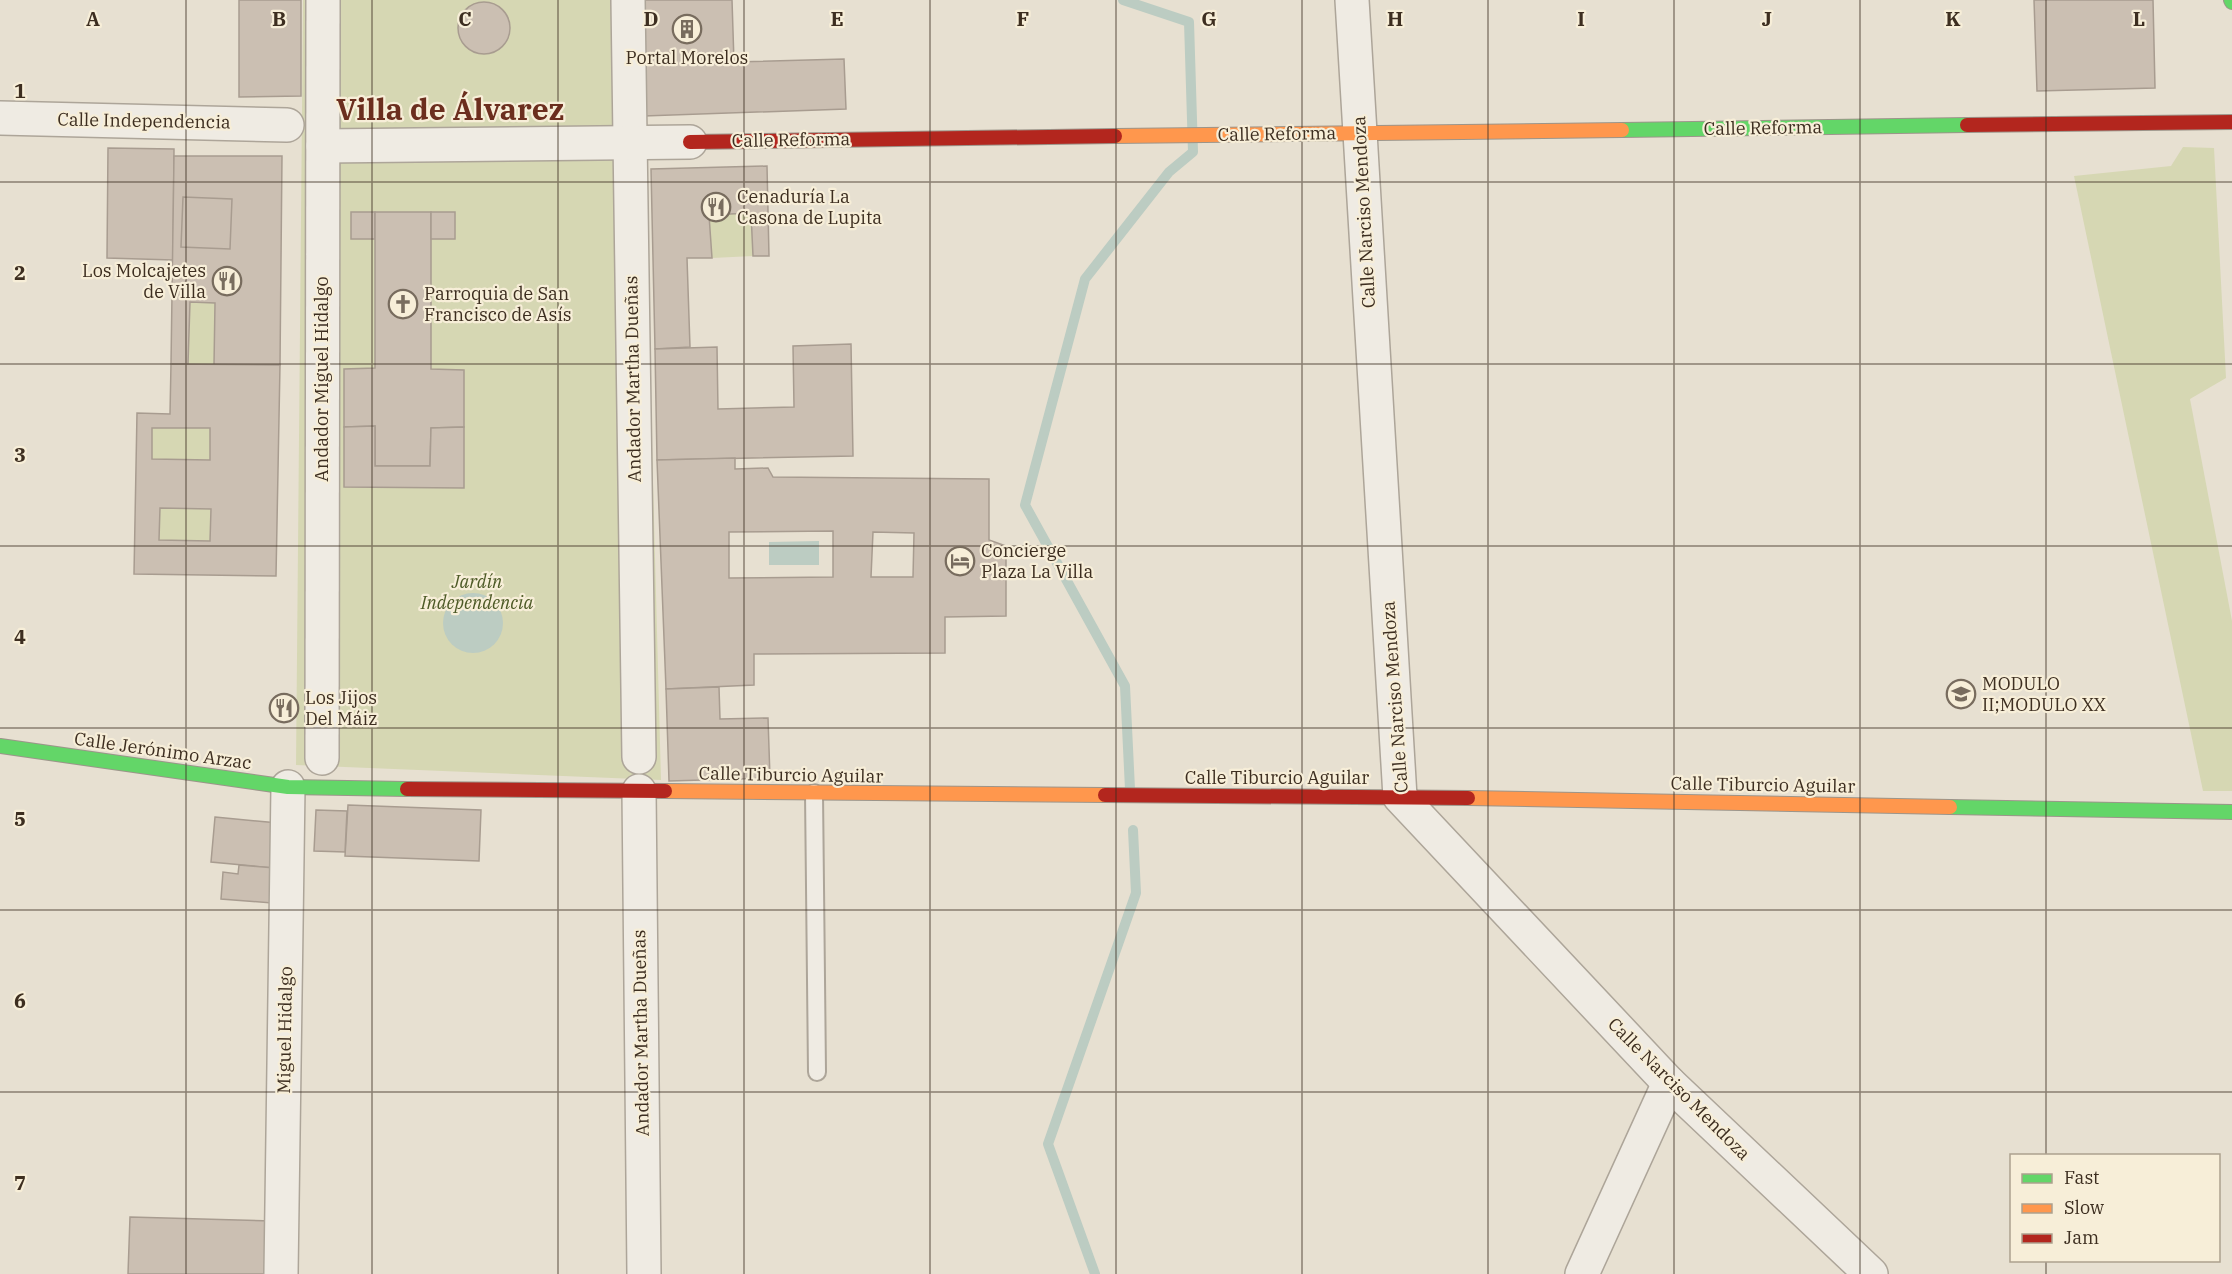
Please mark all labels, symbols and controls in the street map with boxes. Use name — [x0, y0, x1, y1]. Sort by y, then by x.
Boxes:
text: A — [86, 5, 100, 32]
text: B — [272, 5, 286, 32]
text: C — [458, 5, 472, 32]
text: D — [643, 5, 659, 32]
text: E — [830, 5, 844, 32]
text: F — [1017, 5, 1029, 32]
text: G — [1201, 5, 1217, 32]
text: H — [1387, 5, 1403, 32]
text: I — [1577, 5, 1585, 32]
text: J — [1762, 5, 1772, 32]
text: K — [1945, 5, 1961, 32]
text: L — [2133, 5, 2145, 32]
building icon: Portal Morelos — [671, 13, 703, 45]
place label: Portal Morelos — [626, 46, 748, 69]
text: 1 — [14, 77, 26, 104]
district label: Villa de Álvarez — [336, 89, 564, 128]
street label: Calle Independencia — [57, 107, 231, 134]
street label: Calle Narciso Mendoza — [1347, 115, 1380, 309]
street label: Calle Reforma — [1704, 115, 1823, 140]
street label: Calle Reforma — [1218, 121, 1337, 146]
street label: Calle Reforma — [732, 127, 851, 152]
place label: Cenaduría La Casona de Lupita — [737, 185, 882, 229]
restaurant icon: Cenaduría La Casona de Lupita — [700, 191, 732, 223]
text: 2 — [14, 259, 26, 286]
place label: Los Molcajetes de Villa — [82, 259, 206, 303]
restaurant icon: Los Molcajetes de Villa — [211, 265, 243, 297]
street label: Andador Martha Dueñas — [619, 275, 646, 483]
street label: Andador Miguel Hidalgo — [310, 276, 333, 482]
place label: Parroquia de San Francisco de Asís — [424, 282, 572, 326]
church icon: Parroquia de San Francisco de Asís — [387, 288, 419, 320]
text: 3 — [14, 441, 26, 468]
place label: Concierge Plaza La Villa — [981, 539, 1093, 583]
hotel icon: Concierge Plaza La Villa — [944, 545, 976, 577]
park label: Jardín Independencia — [420, 570, 533, 614]
street label: Calle Narciso Mendoza — [1376, 600, 1413, 794]
text: 4 — [14, 623, 26, 650]
place label: MODULO II;MODULO XX — [1982, 672, 2106, 716]
school or university icon: MODULO II;MODULO XX — [1945, 678, 1977, 710]
place label: Los Jijos Del Máiz — [305, 686, 377, 730]
restaurant icon: Los Jijos Del Máiz — [268, 692, 300, 724]
street label: Calle Jerónimo Arzac — [73, 727, 253, 774]
street label: Calle Tiburcio Aguilar — [698, 761, 884, 788]
street label: Calle Tiburcio Aguilar — [1185, 766, 1369, 789]
street label: Calle Tiburcio Aguilar — [1670, 771, 1856, 798]
text: 5 — [14, 805, 26, 832]
street label: Andador Martha Dueñas — [627, 929, 654, 1137]
street label: Miguel Hidalgo — [272, 966, 297, 1094]
text: 6 — [14, 987, 26, 1014]
street label: Calle Narciso Mendoza — [1603, 1012, 1756, 1165]
legend — [2010, 1154, 2220, 1262]
text: Fast — [2064, 1166, 2099, 1189]
text: 7 — [14, 1169, 26, 1196]
text: Slow — [2064, 1196, 2104, 1219]
text: Jam — [2064, 1226, 2099, 1249]

